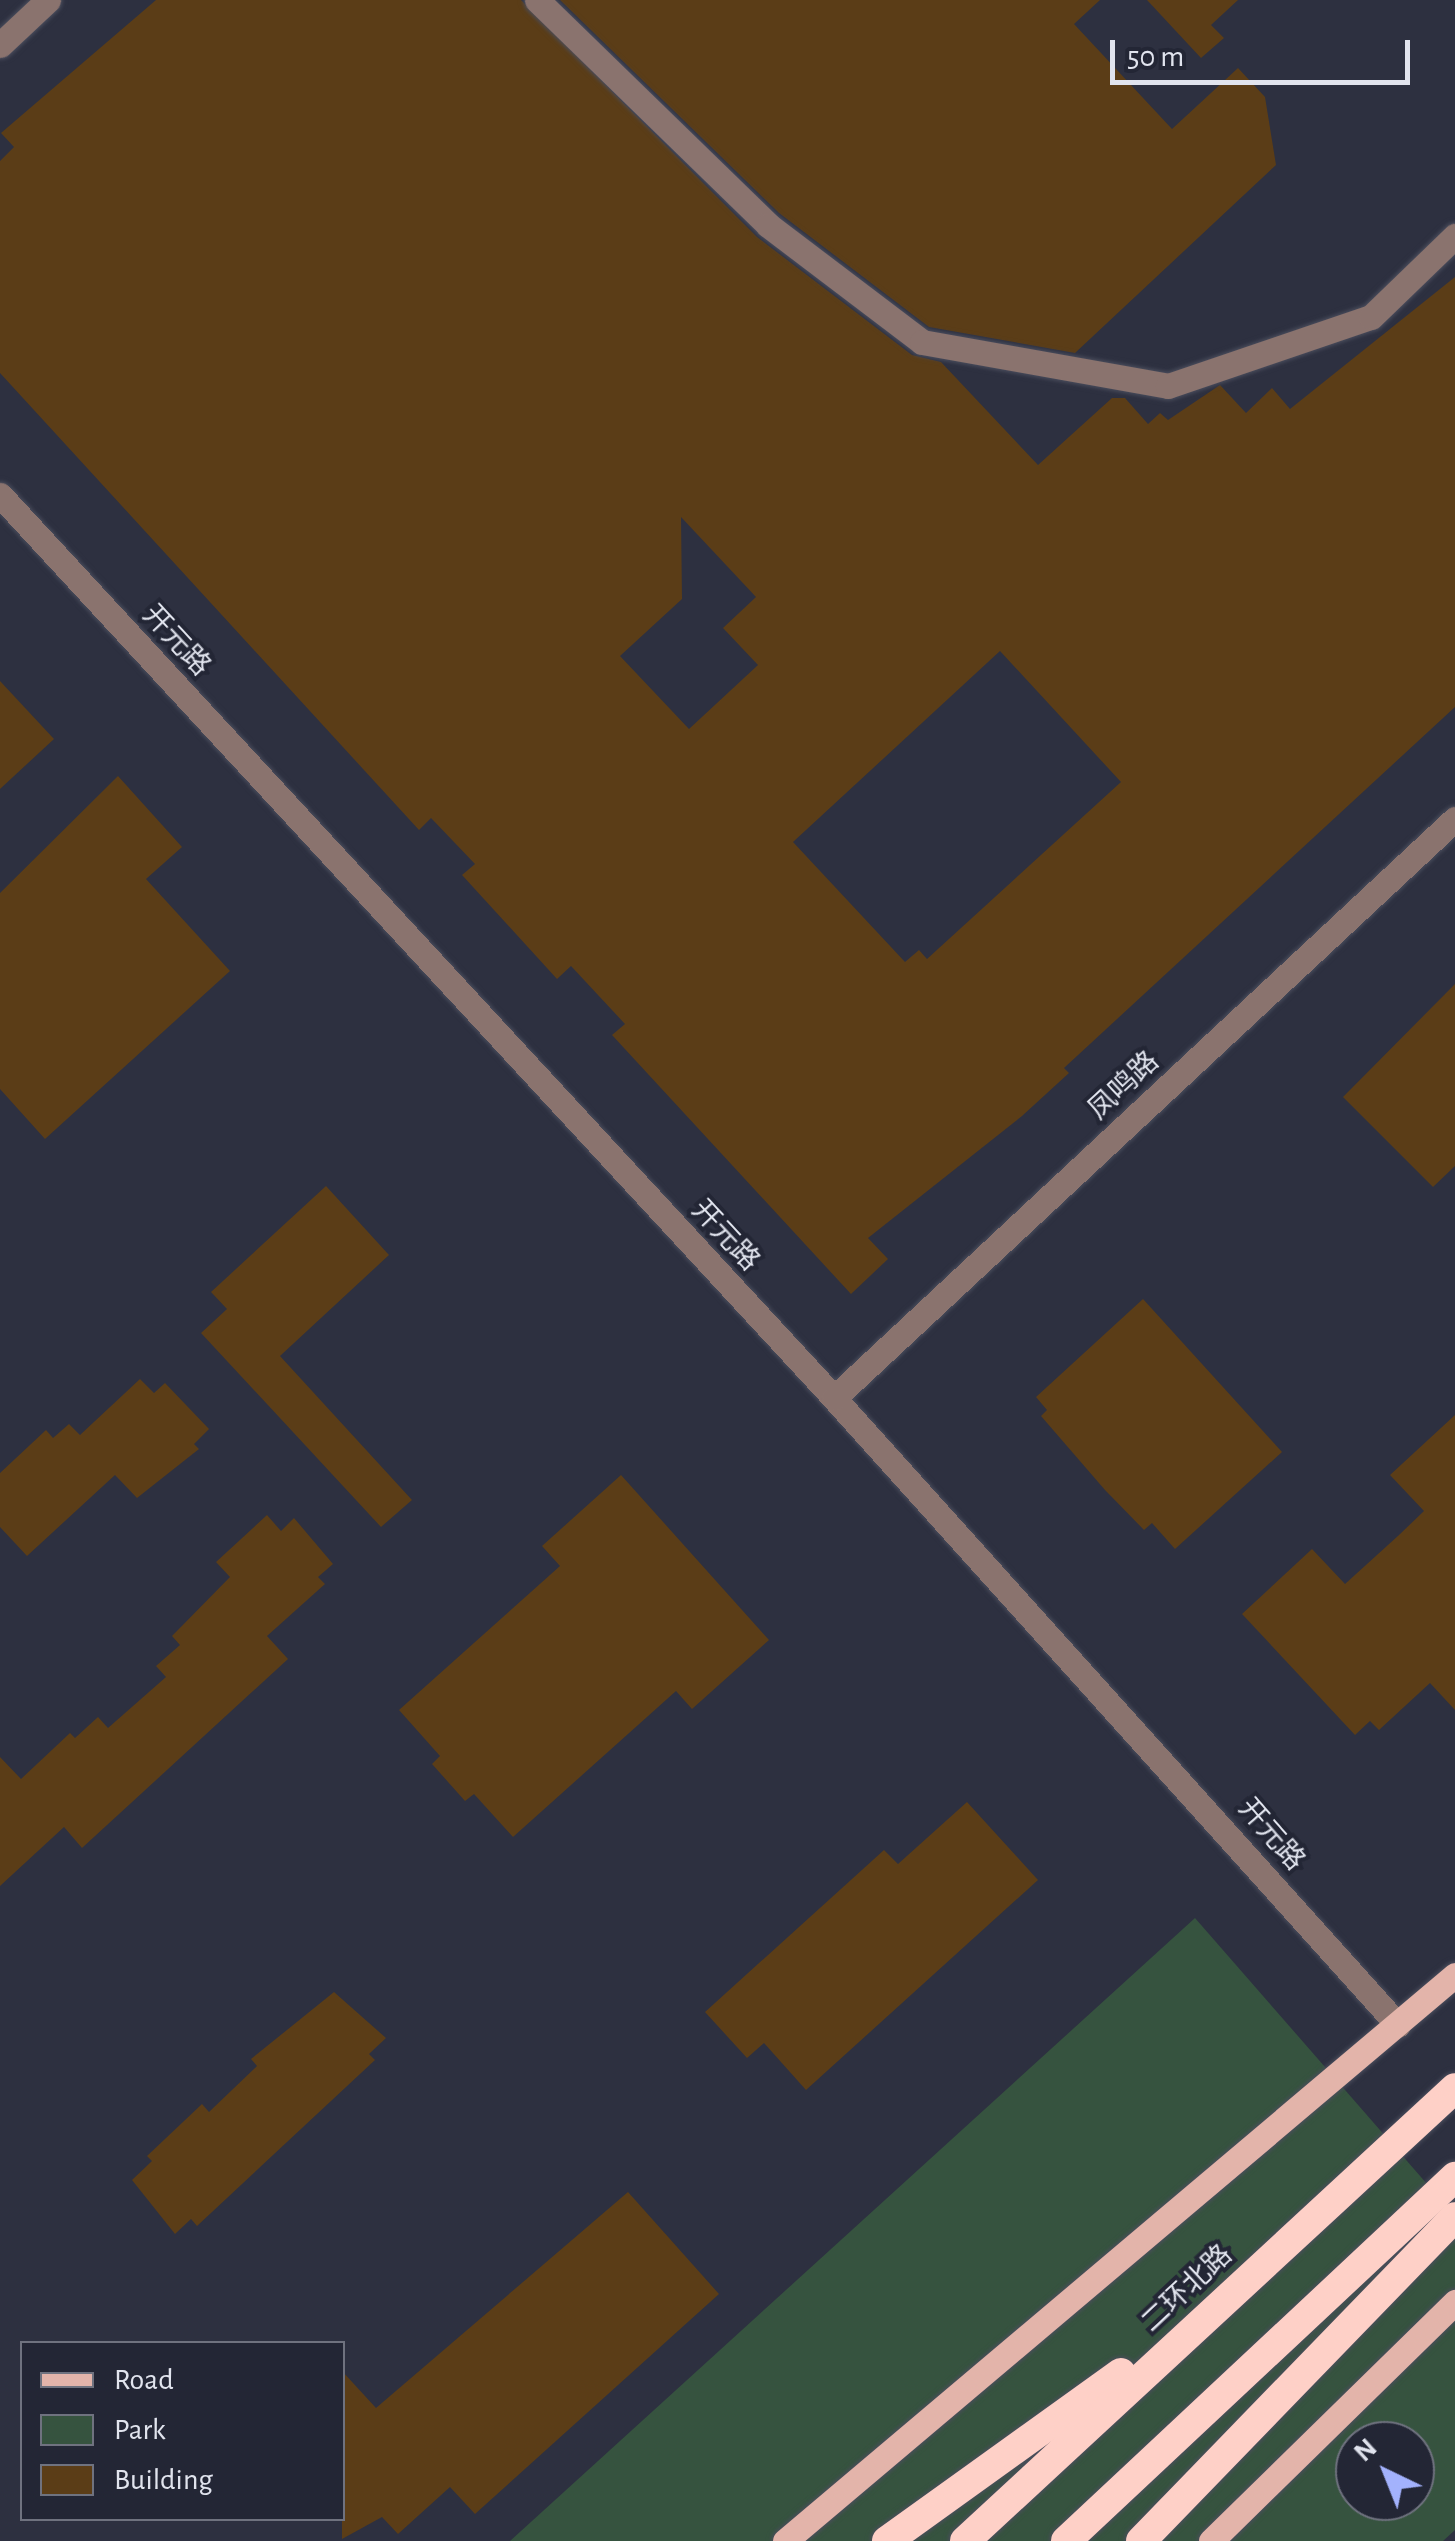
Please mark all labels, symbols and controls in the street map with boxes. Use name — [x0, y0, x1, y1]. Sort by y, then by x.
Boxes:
scale bar — [1115, 20, 1415, 82]
text: 50 m — [1127, 42, 1184, 72]
street label: 开元路 — [135, 599, 217, 683]
street label: 凤鸣路 — [1082, 1045, 1166, 1127]
street label: 开元路 — [684, 1194, 766, 1278]
street label: 开元路 — [1231, 1792, 1311, 1878]
street label: 二环北路 — [1135, 2239, 1239, 2339]
legend — [20, 2341, 345, 2521]
text: Road — [114, 2365, 174, 2395]
text: Park — [114, 2415, 166, 2445]
north arrow — [1335, 2421, 1435, 2521]
text: N — [1349, 2434, 1383, 2467]
text: Building — [114, 2465, 213, 2495]

